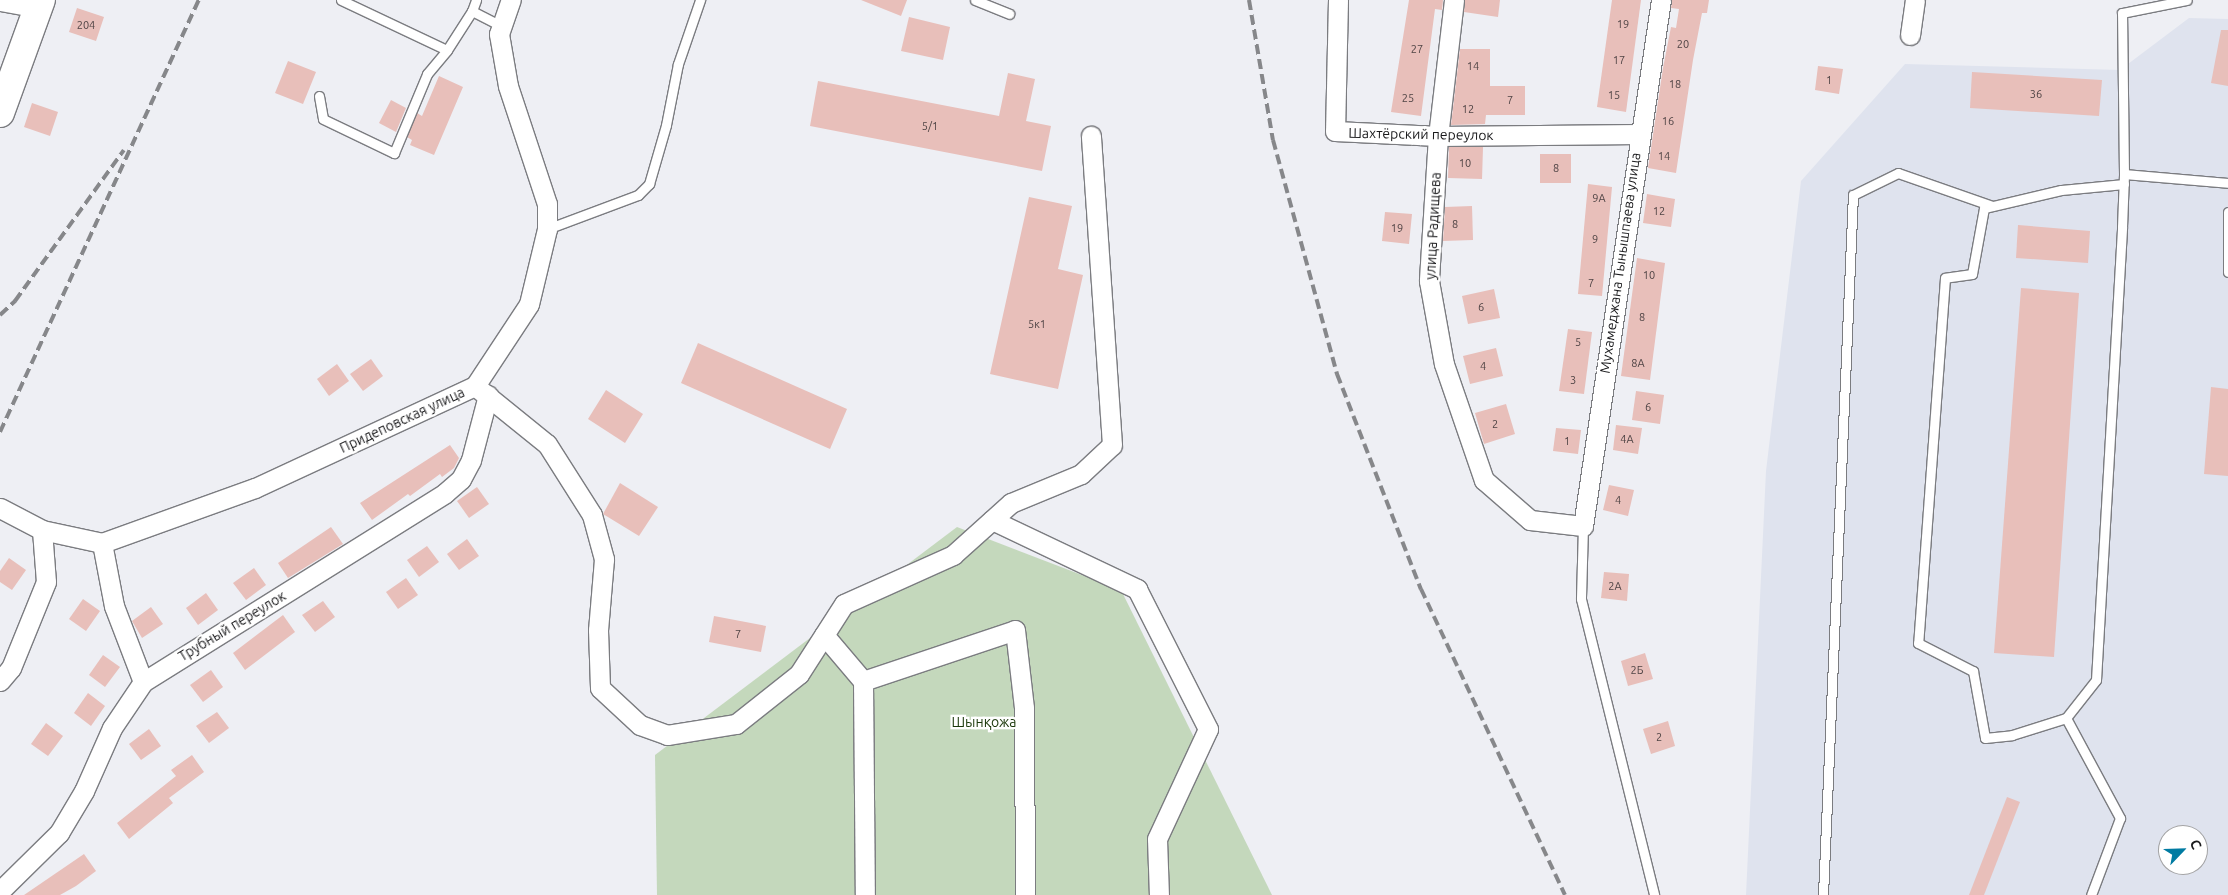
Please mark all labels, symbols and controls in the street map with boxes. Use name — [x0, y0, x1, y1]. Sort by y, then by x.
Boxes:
house number: 19 — [1617, 17, 1629, 31]
house number: 204 — [77, 18, 95, 32]
house number: 20 — [1677, 37, 1689, 51]
house number: 27 — [1411, 42, 1423, 56]
house number: 17 — [1613, 53, 1625, 67]
house number: 14 — [1467, 59, 1479, 73]
house number: 1 — [1826, 73, 1832, 87]
house number: 18 — [1669, 77, 1681, 91]
house number: 36 — [2030, 87, 2042, 101]
house number: 15 — [1608, 88, 1620, 102]
house number: 25 — [1402, 91, 1414, 105]
house number: 7 — [1507, 93, 1513, 107]
house number: 12 — [1462, 102, 1474, 116]
house number: 16 — [1662, 114, 1674, 128]
house number: 5/1 — [922, 119, 938, 133]
street label: Шахтёрский переулок — [1348, 124, 1494, 144]
house number: 14 — [1658, 149, 1670, 163]
street label: Мухамеджана Тынышпаева улица — [1596, 152, 1644, 374]
house number: 10 — [1459, 156, 1471, 170]
house number: 8 — [1553, 161, 1559, 175]
street label: улица Радищева — [1422, 172, 1444, 280]
house number: 9А — [1592, 191, 1606, 205]
house number: 12 — [1653, 204, 1665, 218]
house number: 8 — [1452, 217, 1458, 231]
house number: 19 — [1391, 221, 1403, 235]
house number: 9 — [1592, 232, 1598, 246]
house number: 10 — [1643, 268, 1655, 282]
house number: 7 — [1588, 276, 1594, 290]
house number: 6 — [1478, 300, 1484, 314]
house number: 8 — [1639, 310, 1645, 324]
house number: 5к1 — [1028, 317, 1046, 331]
house number: 5 — [1575, 335, 1581, 349]
house number: 8А — [1631, 356, 1645, 370]
house number: 4 — [1480, 359, 1486, 373]
house number: 3 — [1570, 373, 1576, 387]
street label: Придеповская улица — [337, 384, 467, 456]
house number: 6 — [1645, 400, 1651, 414]
house number: 2 — [1492, 417, 1498, 431]
house number: 4А — [1620, 432, 1634, 446]
house number: 1 — [1564, 434, 1570, 448]
house number: 4 — [1615, 493, 1621, 507]
house number: 2А — [1608, 579, 1622, 593]
street label: Трубный переулок — [175, 587, 289, 665]
house number: 7 — [735, 627, 741, 641]
house number: 2Б — [1631, 663, 1643, 677]
park label: Шынқожа — [951, 714, 1017, 730]
house number: 2 — [1656, 730, 1662, 744]
north arrow — [2158, 825, 2208, 875]
text: С — [2187, 837, 2205, 852]

